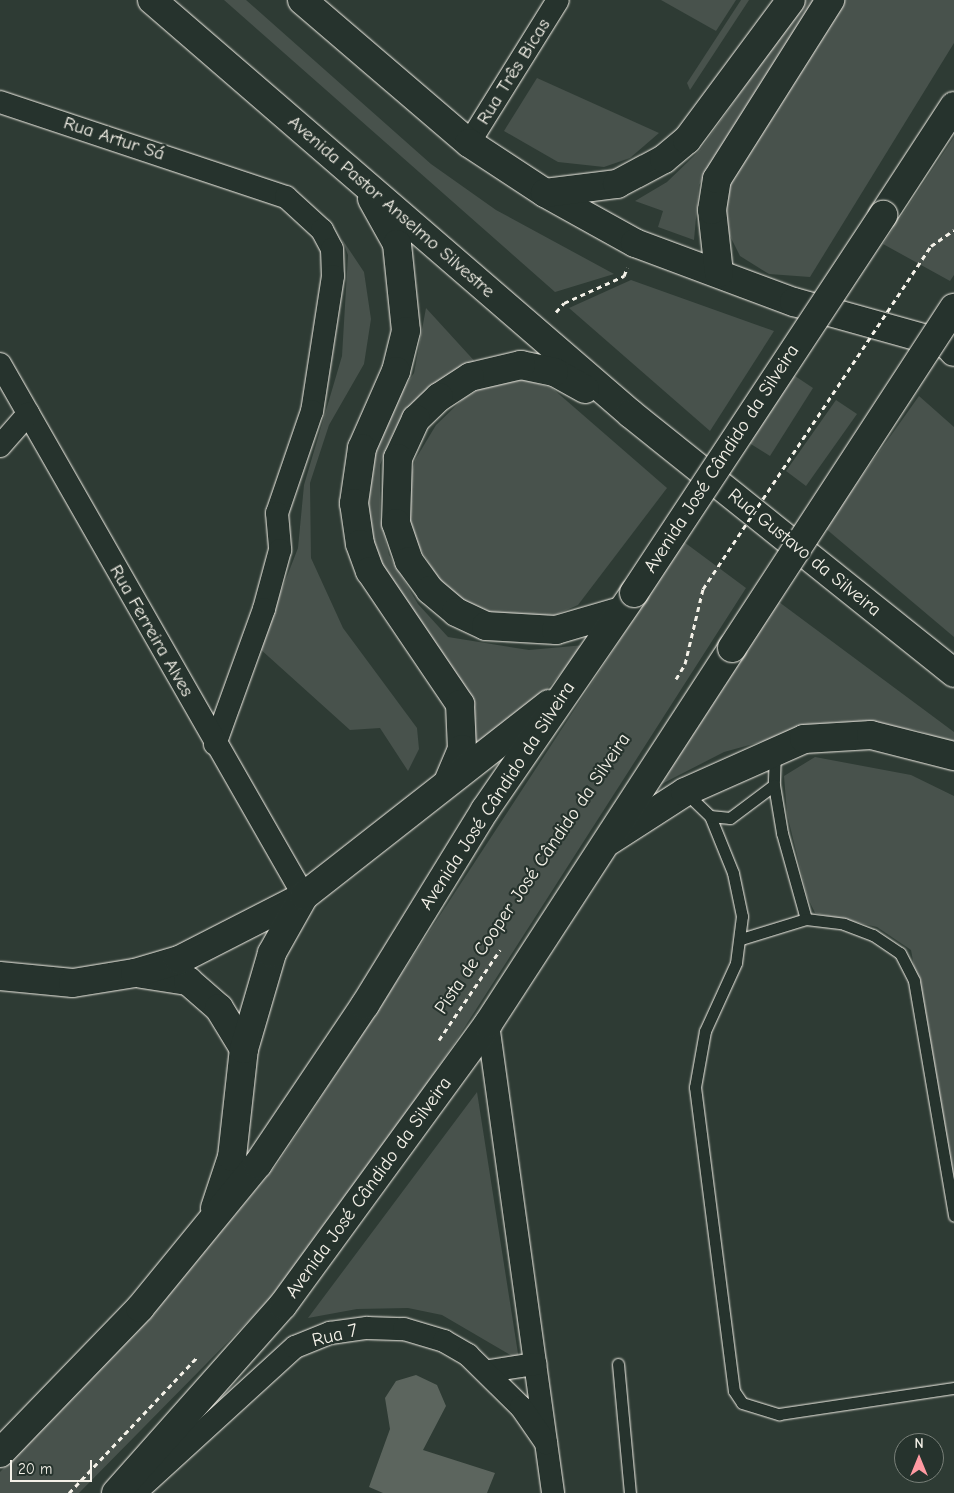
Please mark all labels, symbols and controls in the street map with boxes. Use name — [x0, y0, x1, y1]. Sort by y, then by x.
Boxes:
street label: Rua Três Bicas — [472, 15, 556, 129]
street label: Avenida Pastor Anselmo Silvestre — [283, 111, 499, 303]
street label: Rua Artur Sá — [61, 112, 167, 166]
street label: Avenida José Cândido da Silveira — [639, 340, 805, 578]
street label: Rua Gustavo da Silveira — [723, 484, 885, 622]
street label: Rua Ferreira Alves — [104, 561, 198, 701]
street label: Avenida José Cândido da Silveira — [415, 677, 581, 915]
street label: Pista de Cooper José Cândido da Silveira — [430, 729, 636, 1019]
street label: Avenida José Cândido da Silveira — [281, 1073, 457, 1303]
street label: Rua 7 — [310, 1319, 360, 1353]
north arrow — [894, 1433, 944, 1483]
text: N — [914, 1435, 924, 1452]
scale bar — [12, 1450, 95, 1482]
text: 20 m — [18, 1460, 52, 1478]

